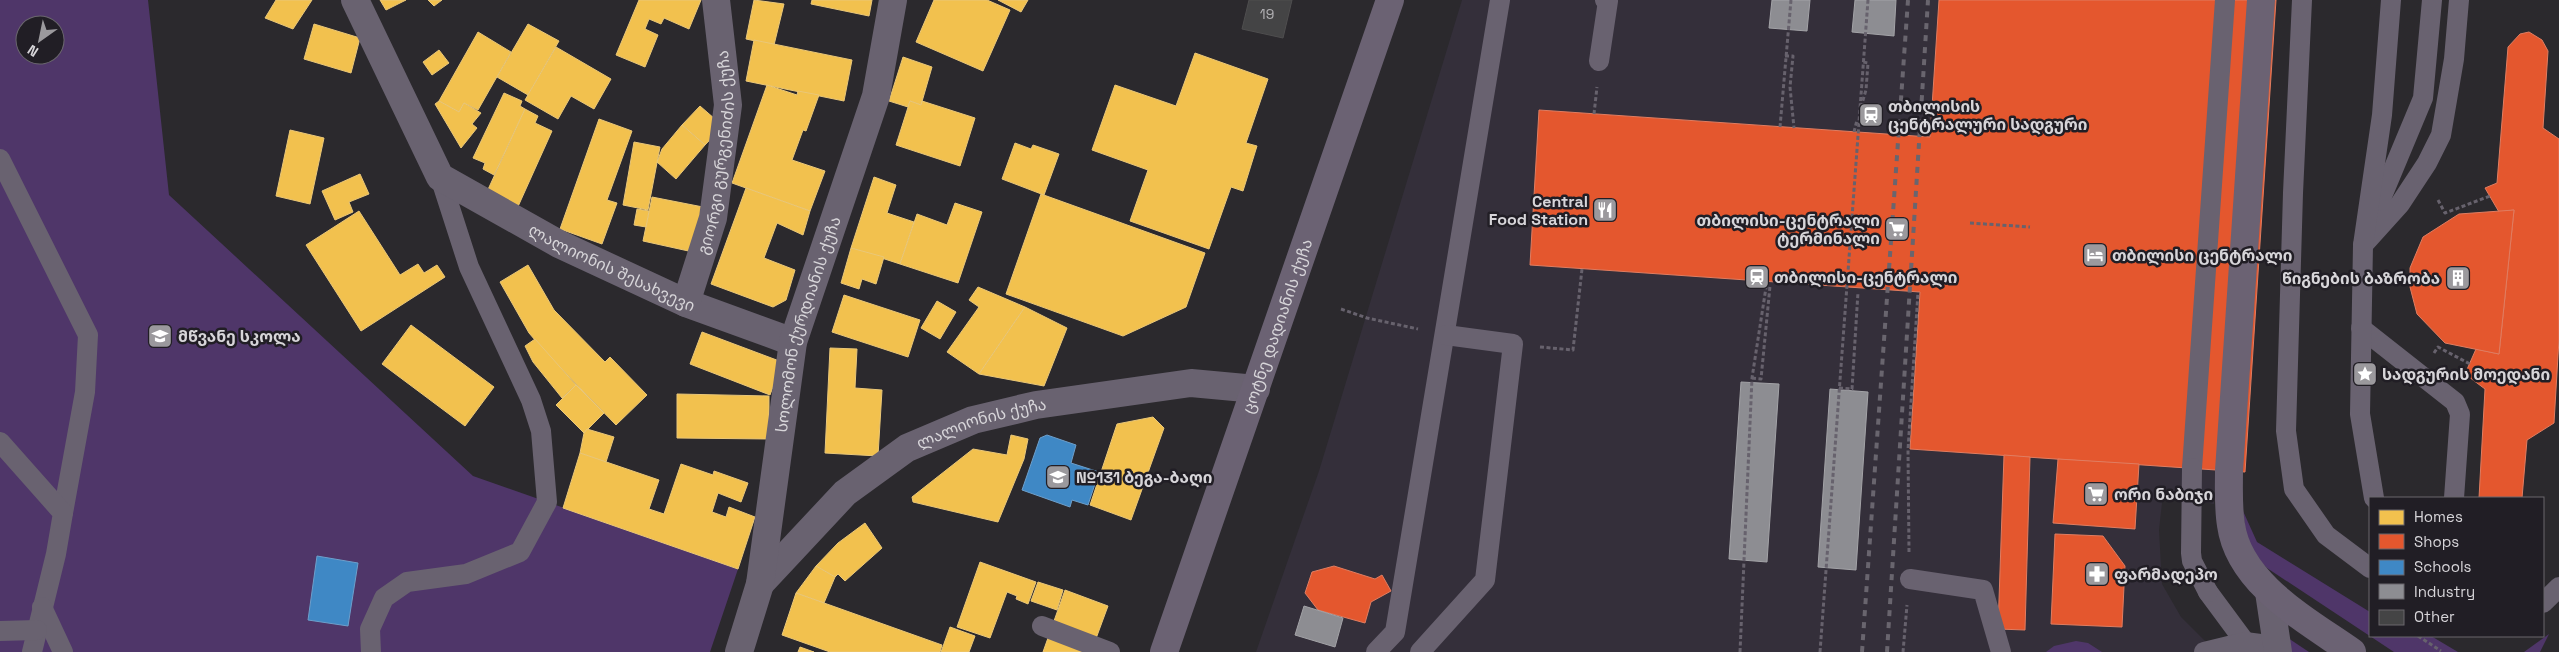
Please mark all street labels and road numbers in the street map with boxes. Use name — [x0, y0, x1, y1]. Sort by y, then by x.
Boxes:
street label: გიორგი გურგენიძის ქუჩა — [692, 49, 739, 257]
street label: სოლომონ ქურდიანის ქუჩა — [771, 213, 846, 434]
street label: ლალიონის შესახვევი — [525, 219, 698, 316]
street label: ცოტნე დადიანის ქუჩა — [1237, 236, 1317, 416]
street label: ლალიონის ქუჩა — [913, 394, 1048, 454]

